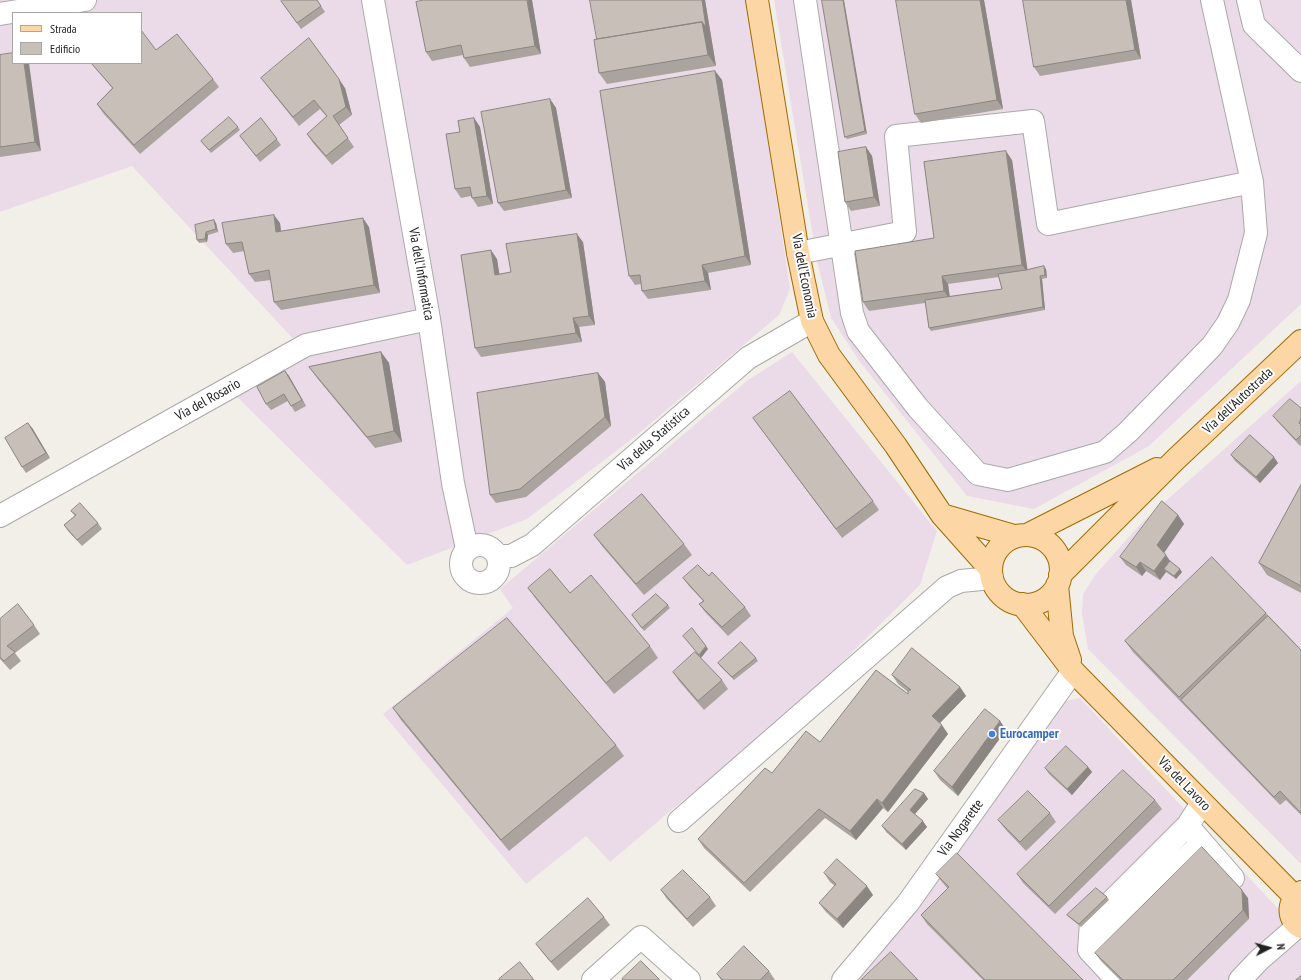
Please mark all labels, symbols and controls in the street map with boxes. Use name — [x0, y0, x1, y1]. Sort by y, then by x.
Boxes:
legend — [12, 12, 142, 64]
text: Strada — [50, 21, 77, 36]
text: Edificio — [50, 41, 80, 56]
street label: Via dell'Informatica — [405, 226, 437, 322]
street label: Via dell'Economia — [788, 232, 820, 320]
street label: Via dell'Autostrada — [1199, 364, 1277, 438]
street label: Via del Rosario — [173, 375, 243, 425]
street label: Via della Statistica — [615, 403, 693, 475]
place label: Eurocamper — [1000, 726, 1059, 742]
marker: Eurocamper — [987, 729, 997, 739]
street label: Via del Lavoro — [1154, 753, 1214, 815]
street label: Via Nogarette — [935, 796, 987, 860]
north arrow — [1249, 928, 1289, 968]
text: N — [1274, 943, 1288, 950]

